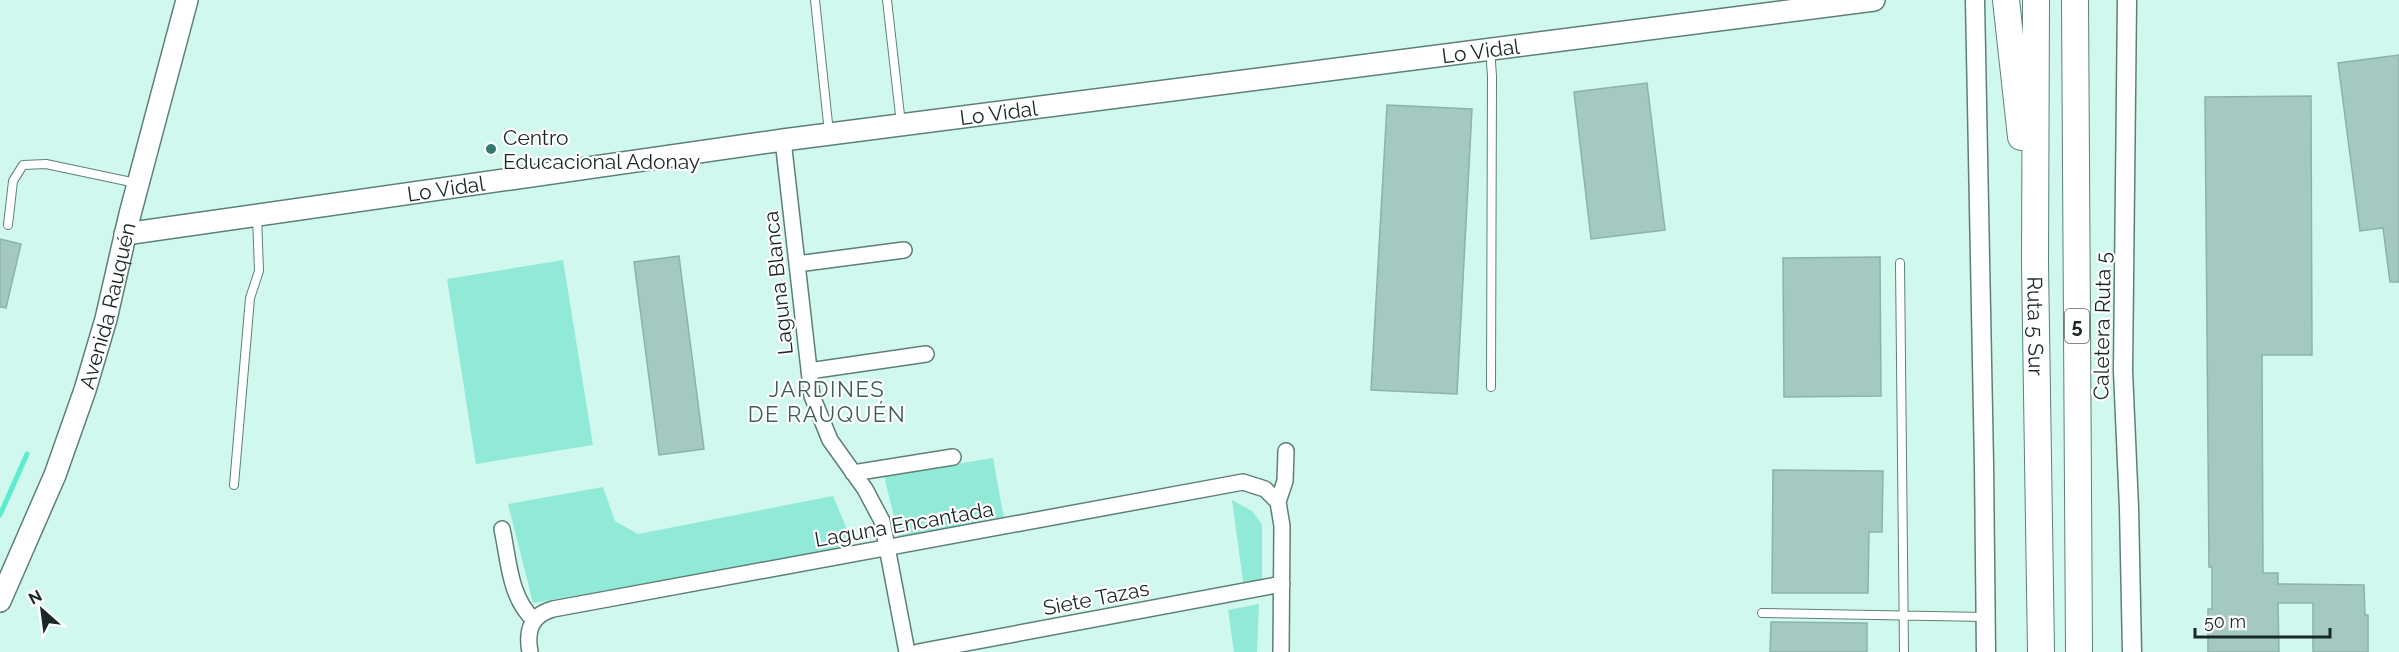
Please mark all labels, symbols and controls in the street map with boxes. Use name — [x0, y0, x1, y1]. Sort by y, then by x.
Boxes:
street label: Lo Vidal — [1440, 33, 1521, 68]
street label: Lo Vidal — [958, 95, 1039, 130]
place label: Centro Educacional Adonay — [503, 125, 700, 174]
marker: Centro Educacional Adonay — [484, 142, 498, 156]
street label: Lo Vidal — [405, 170, 487, 206]
street label: Laguna Blanca — [758, 210, 798, 356]
street label: Avenida Rauquén — [74, 220, 140, 392]
street label: Caletera Ruta 5 — [2088, 252, 2116, 400]
street label: Ruta 5 Sur — [2023, 276, 2049, 376]
road number: 5 — [2065, 309, 2089, 343]
district label: JARDINES DE RAUQUÉN — [748, 376, 906, 427]
street label: Laguna Encantada — [813, 496, 995, 552]
street label: Siete Tazas — [1041, 575, 1151, 621]
north arrow — [12, 580, 72, 640]
text: N — [25, 586, 45, 608]
scale bar — [2195, 601, 2330, 639]
text: 50 m — [2204, 611, 2246, 632]

